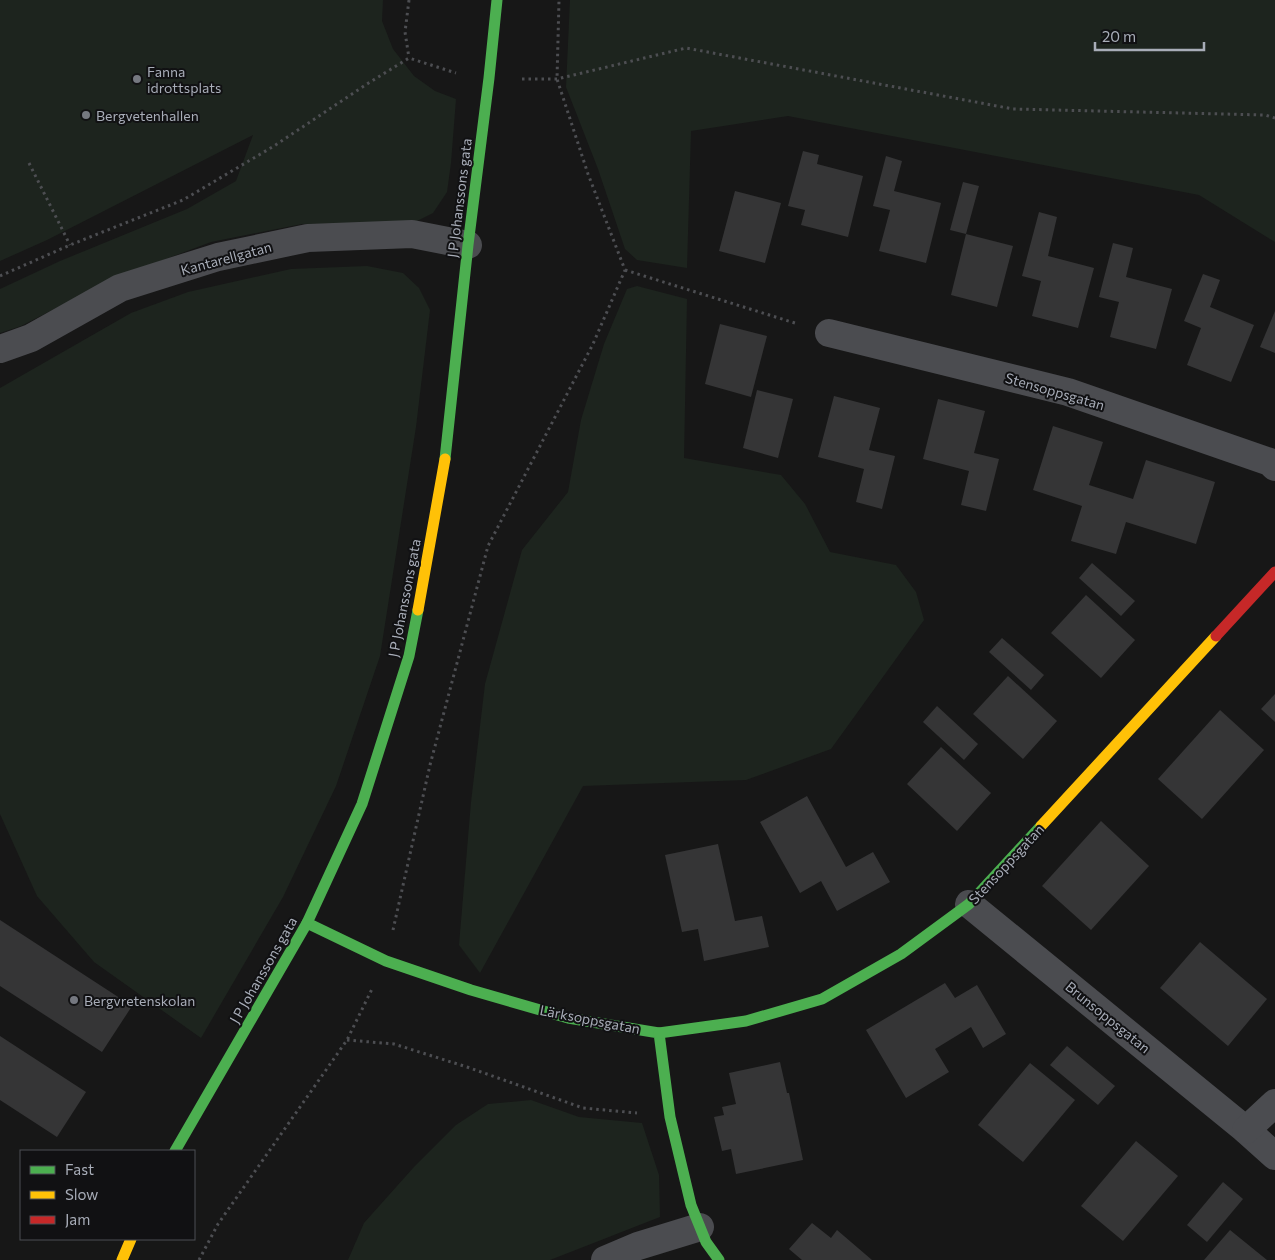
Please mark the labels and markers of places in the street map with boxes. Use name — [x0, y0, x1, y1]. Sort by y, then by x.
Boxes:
place label: Fanna idrottsplats — [147, 63, 221, 96]
marker: Fanna idrottsplats — [131, 73, 143, 85]
place label: Bergvetenhallen — [96, 107, 199, 124]
marker: Bergvetenhallen — [80, 109, 92, 121]
place label: Bergvretenskolan — [84, 992, 195, 1009]
marker: Bergvretenskolan — [68, 994, 80, 1006]

